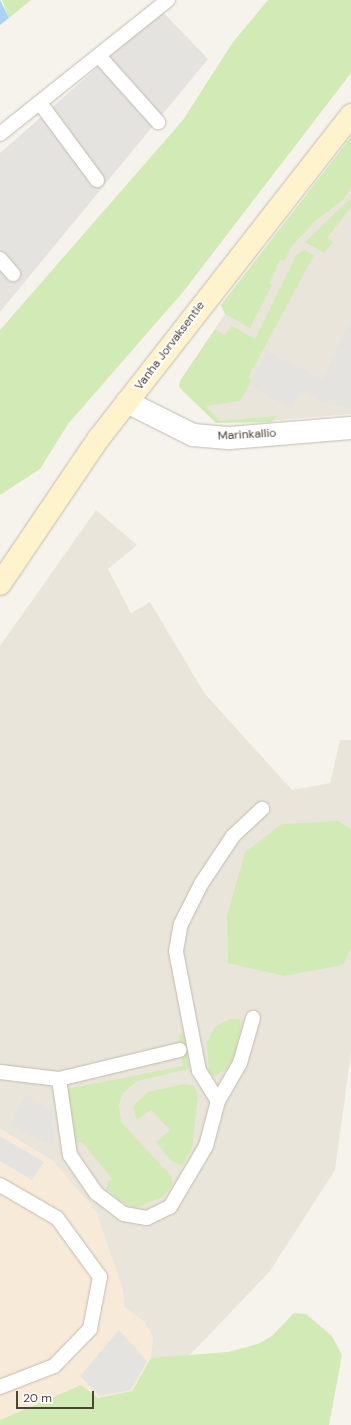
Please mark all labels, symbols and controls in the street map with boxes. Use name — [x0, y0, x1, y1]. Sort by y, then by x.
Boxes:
street label: Vanha Jorvaksentie — [132, 299, 208, 393]
street label: Marinkallio — [217, 426, 277, 444]
scale bar — [18, 1383, 96, 1409]
text: 20 m — [23, 1390, 52, 1406]

